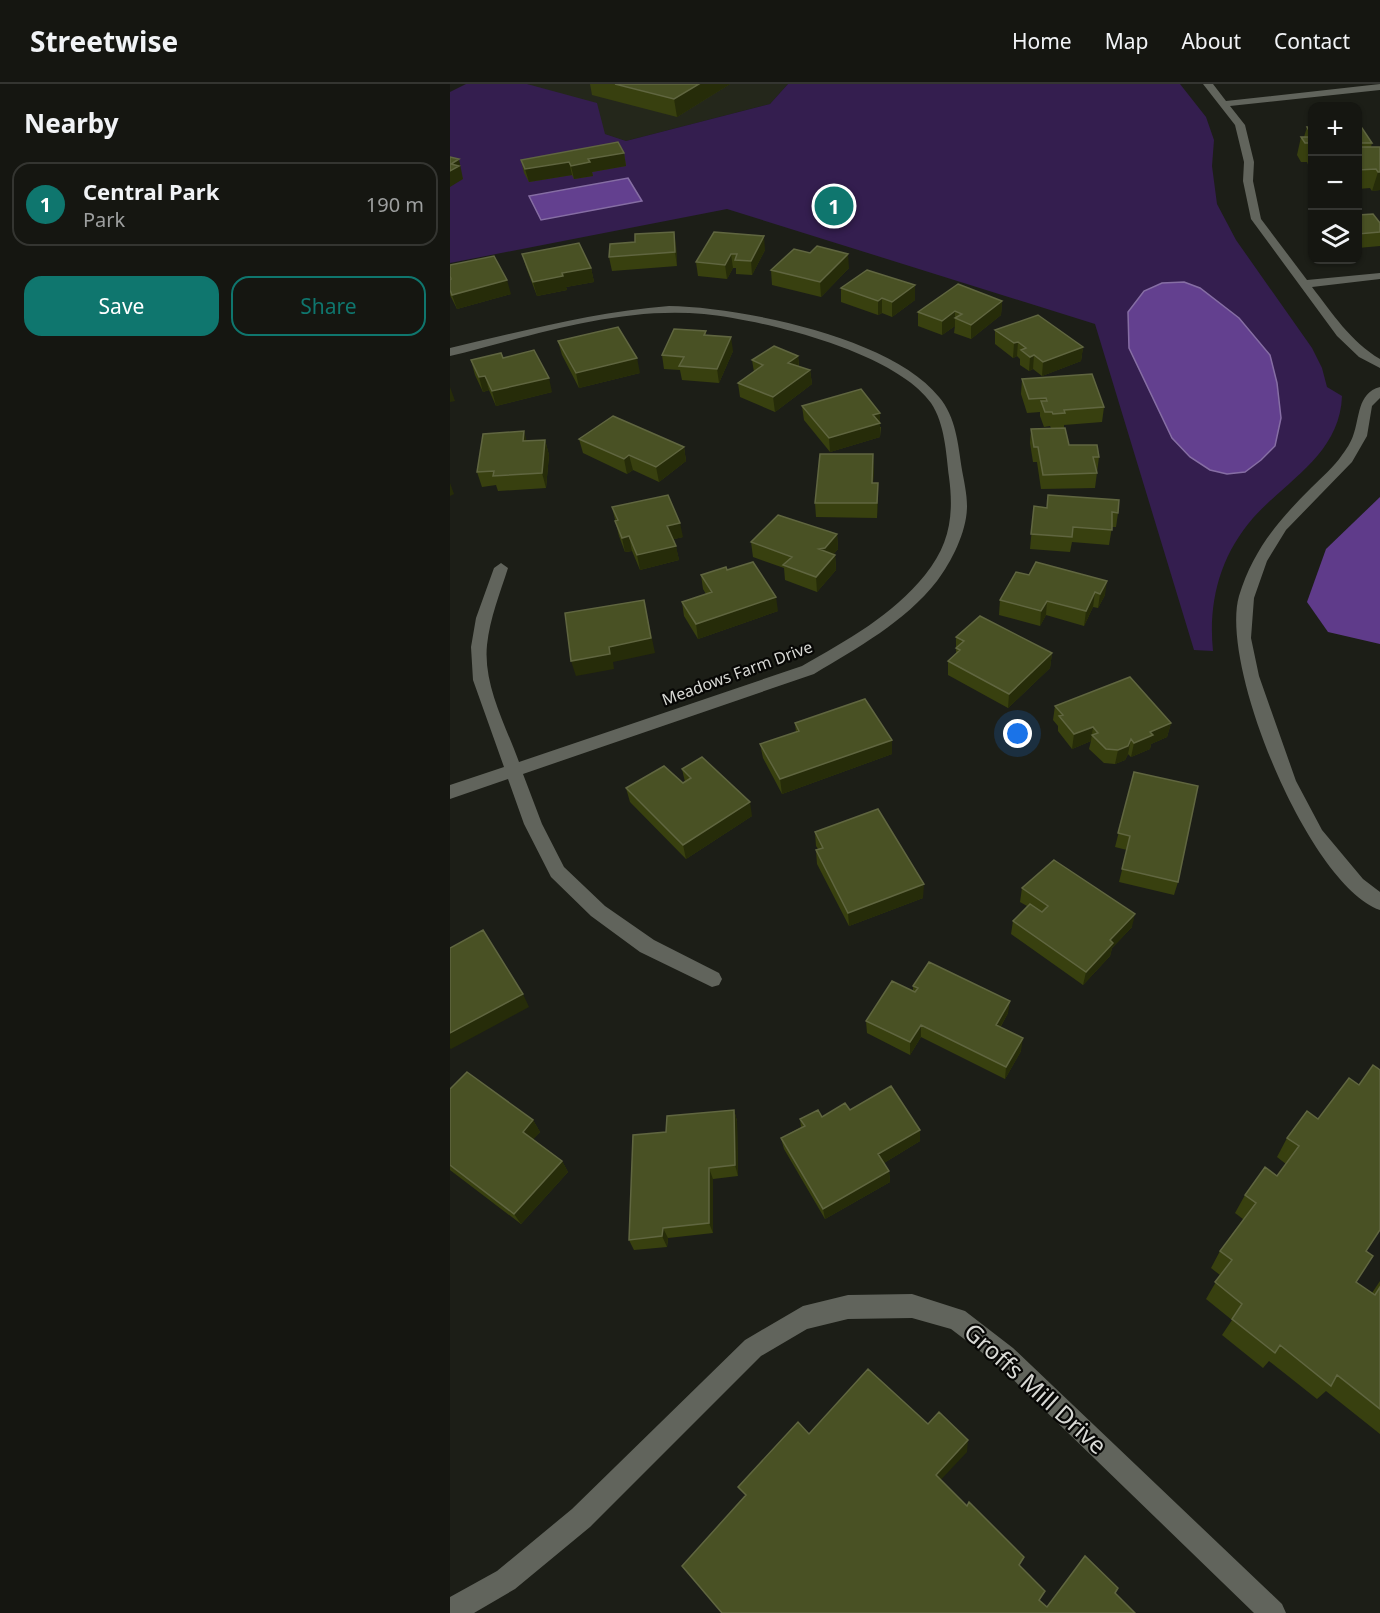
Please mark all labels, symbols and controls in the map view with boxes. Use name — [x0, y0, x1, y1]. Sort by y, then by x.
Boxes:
text: Streetwise — [30, 22, 178, 60]
text: Home — [1012, 27, 1072, 55]
text: Map — [1105, 27, 1148, 55]
text: About — [1181, 27, 1241, 55]
text: Contact — [1274, 27, 1350, 55]
map controls — [1308, 102, 1362, 264]
button: + — [1308, 102, 1362, 156]
text: Nearby — [24, 105, 119, 141]
button: − — [1308, 156, 1362, 210]
text: Central Park — [83, 176, 219, 206]
pin: 1 — [814, 184, 854, 228]
text: 1 — [40, 191, 51, 218]
text: 190 m — [366, 191, 424, 218]
text: Park — [83, 206, 125, 233]
button: layers — [1308, 210, 1362, 264]
button: Save — [24, 276, 219, 336]
button: Share — [231, 276, 426, 336]
street label: Meadows Farm Drive — [659, 636, 815, 710]
your location — [1003, 719, 1032, 748]
street label: Groffs Mill Drive — [957, 1315, 1115, 1461]

